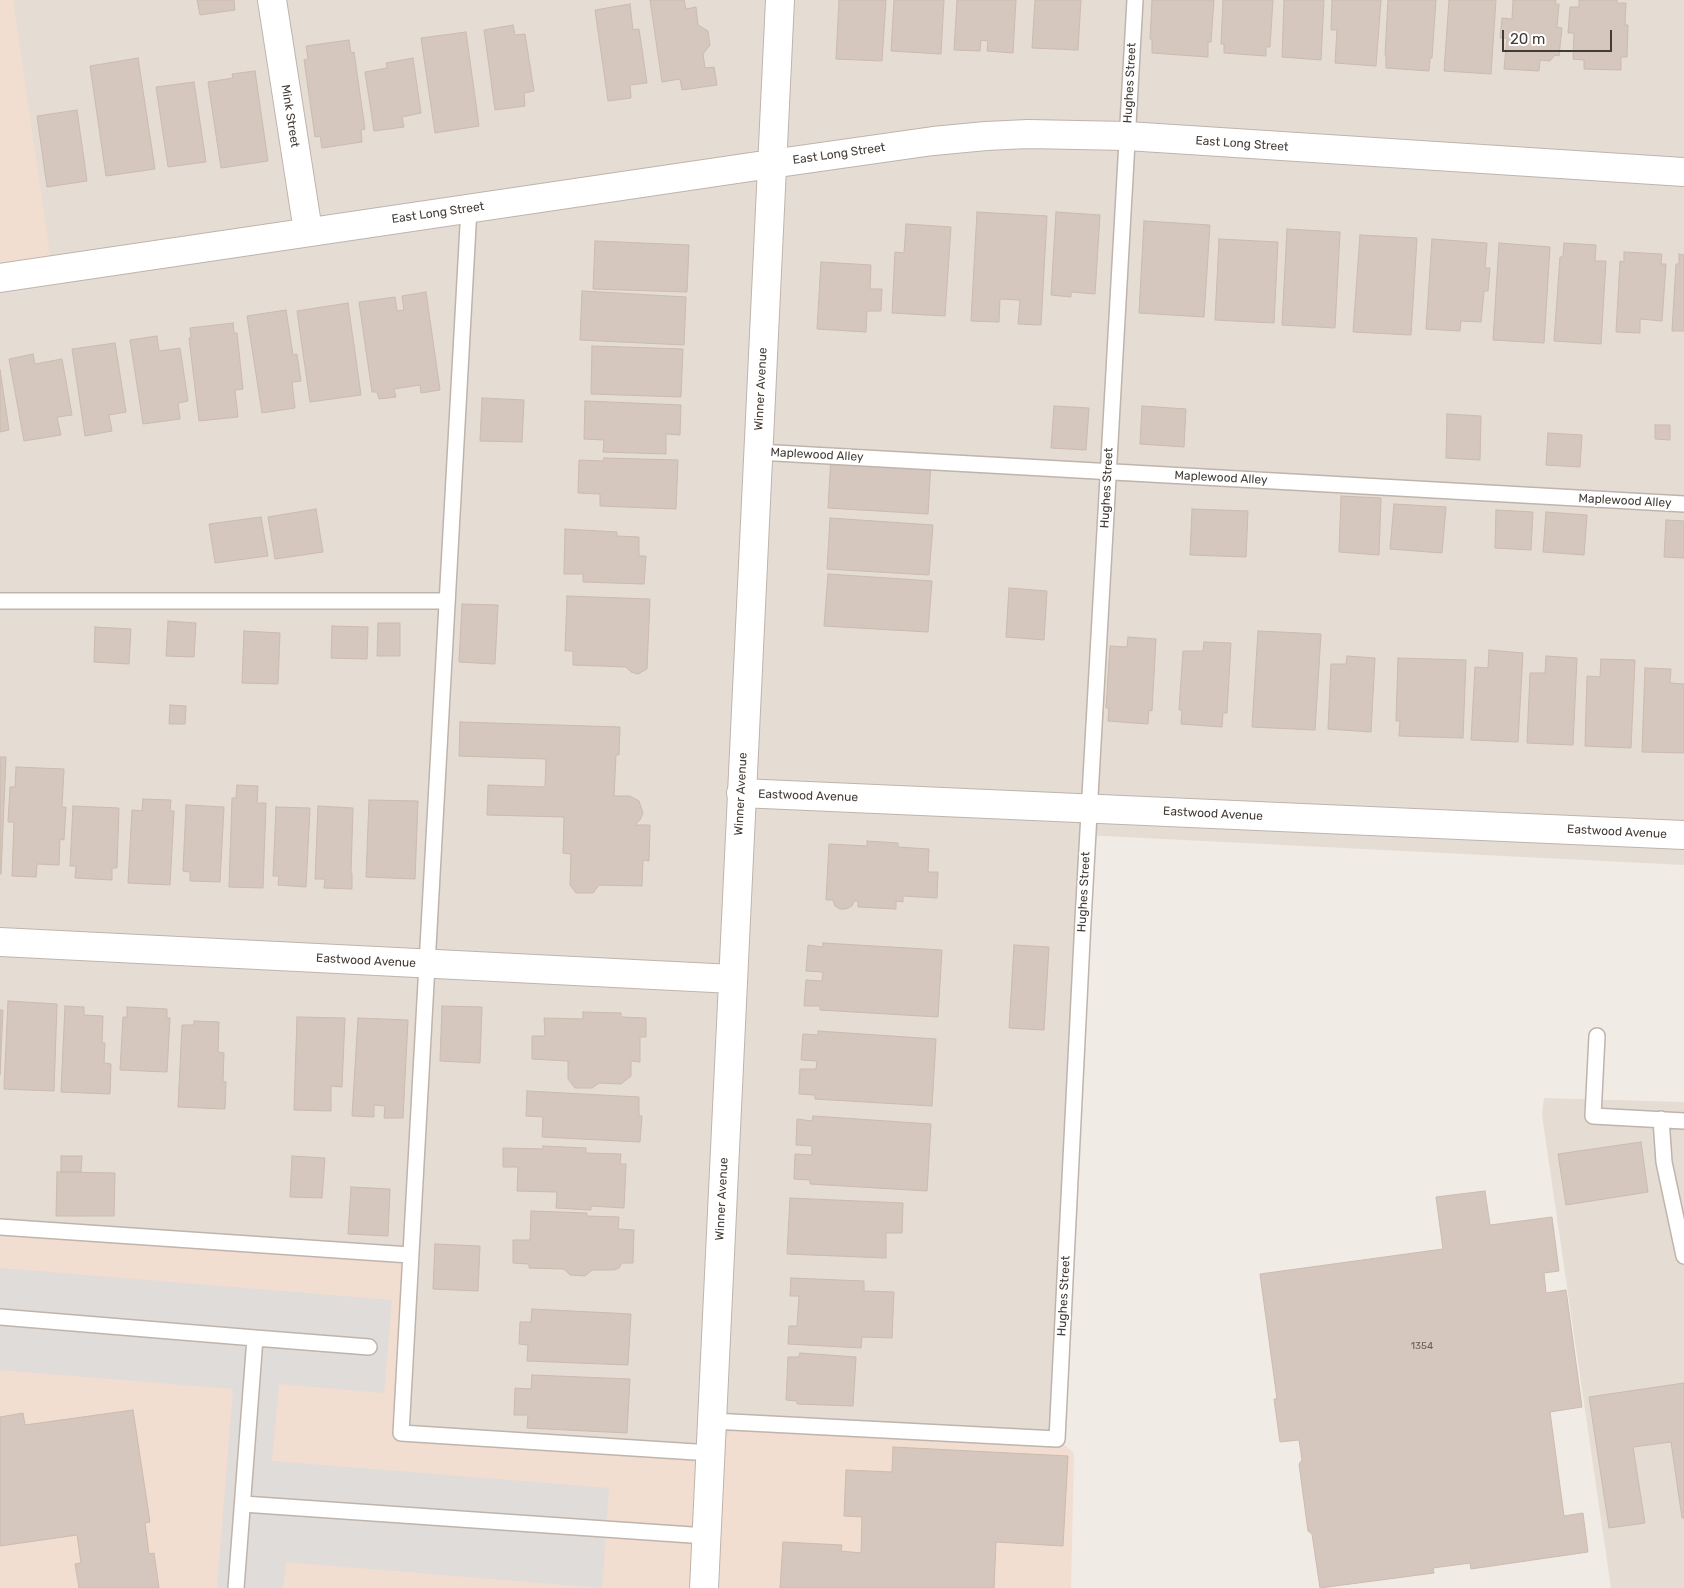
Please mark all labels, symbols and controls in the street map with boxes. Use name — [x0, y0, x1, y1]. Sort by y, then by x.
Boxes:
scale bar — [1504, 20, 1614, 52]
text: 20 m — [1510, 30, 1545, 48]
street label: Hughes Street — [1121, 42, 1139, 124]
street label: Mink Street — [278, 84, 302, 148]
street label: East Long Street — [1195, 134, 1289, 154]
street label: East Long Street — [792, 140, 886, 168]
street label: East Long Street — [391, 199, 485, 227]
street label: Winner Avenue — [752, 347, 770, 431]
street label: Maplewood Alley — [770, 445, 864, 465]
street label: Hughes Street — [1098, 447, 1116, 529]
street label: Maplewood Alley — [1174, 468, 1268, 488]
street label: Maplewood Alley — [1578, 491, 1672, 511]
street label: Winner Avenue — [732, 752, 750, 836]
street label: Eastwood Avenue — [758, 787, 858, 805]
street label: Eastwood Avenue — [1163, 804, 1263, 824]
street label: Eastwood Avenue — [1567, 822, 1667, 842]
street label: Hughes Street — [1075, 851, 1093, 933]
street label: Eastwood Avenue — [316, 951, 416, 971]
street label: Winner Avenue — [713, 1157, 731, 1241]
street label: Hughes Street — [1055, 1255, 1073, 1337]
house number: 1354 — [1411, 1340, 1433, 1352]

